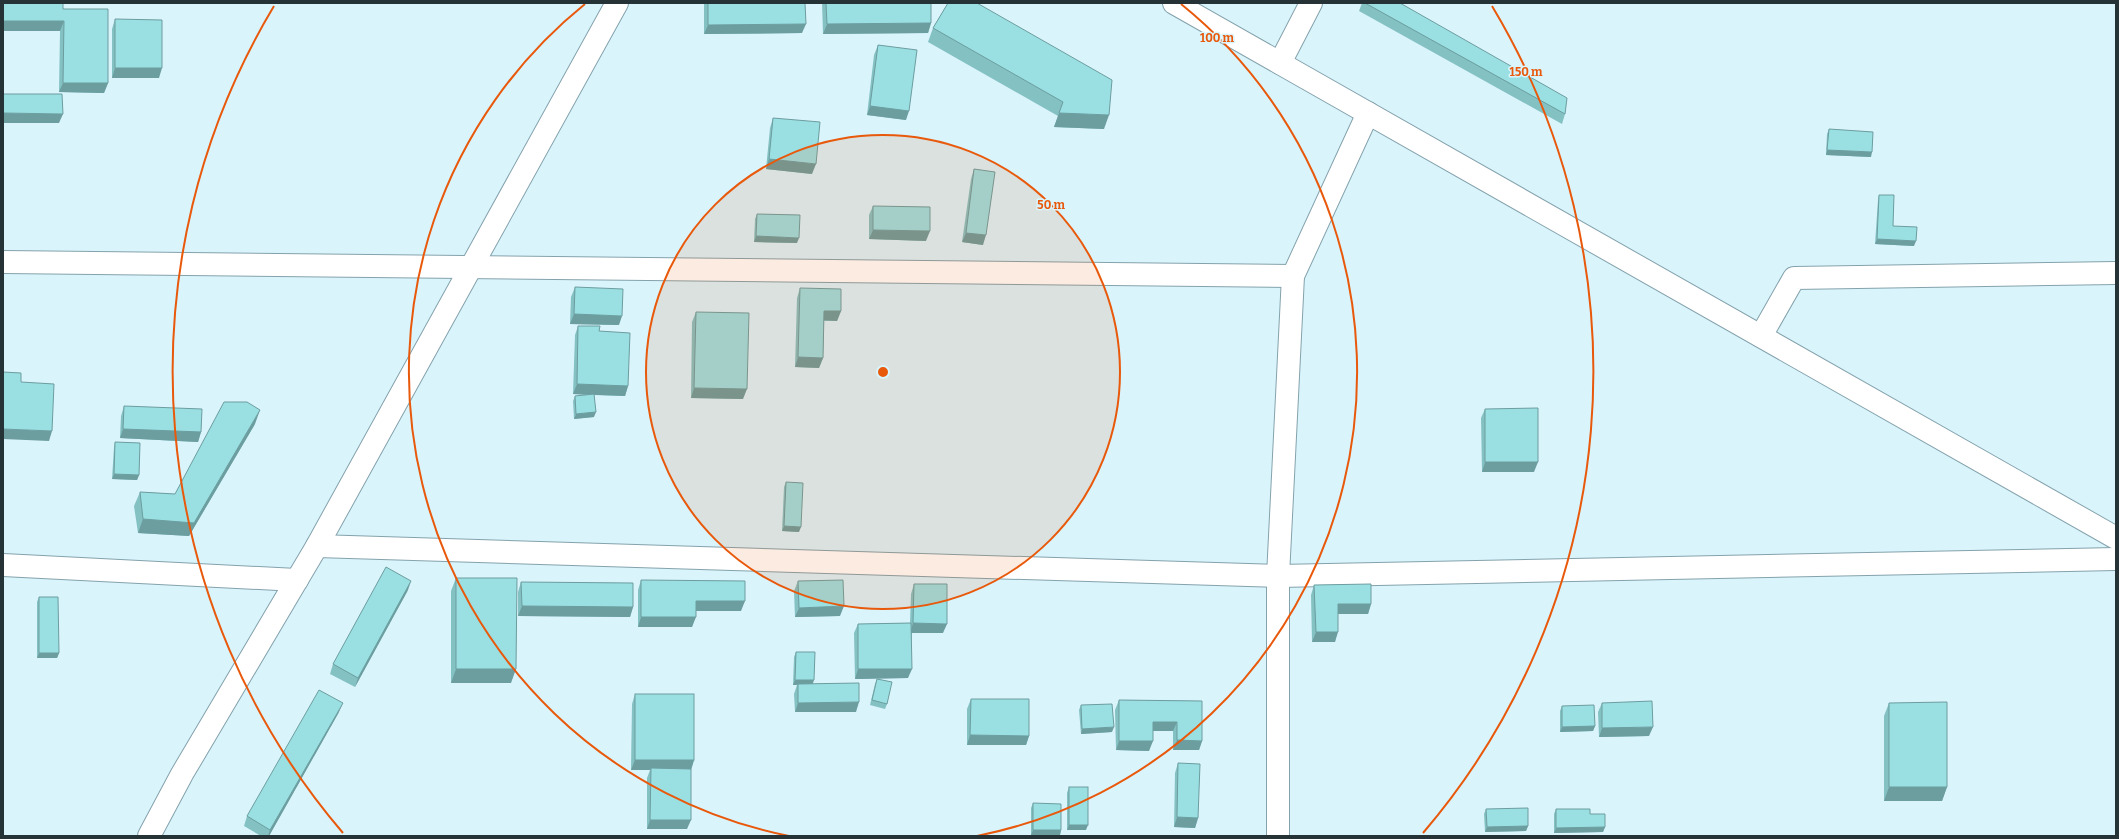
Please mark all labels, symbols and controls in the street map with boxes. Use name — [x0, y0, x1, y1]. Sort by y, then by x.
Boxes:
text: 100 m — [1200, 31, 1235, 45]
text: 150 m — [1510, 65, 1543, 79]
text: 50 m — [1037, 198, 1065, 212]
centre of rings — [876, 365, 890, 379]

